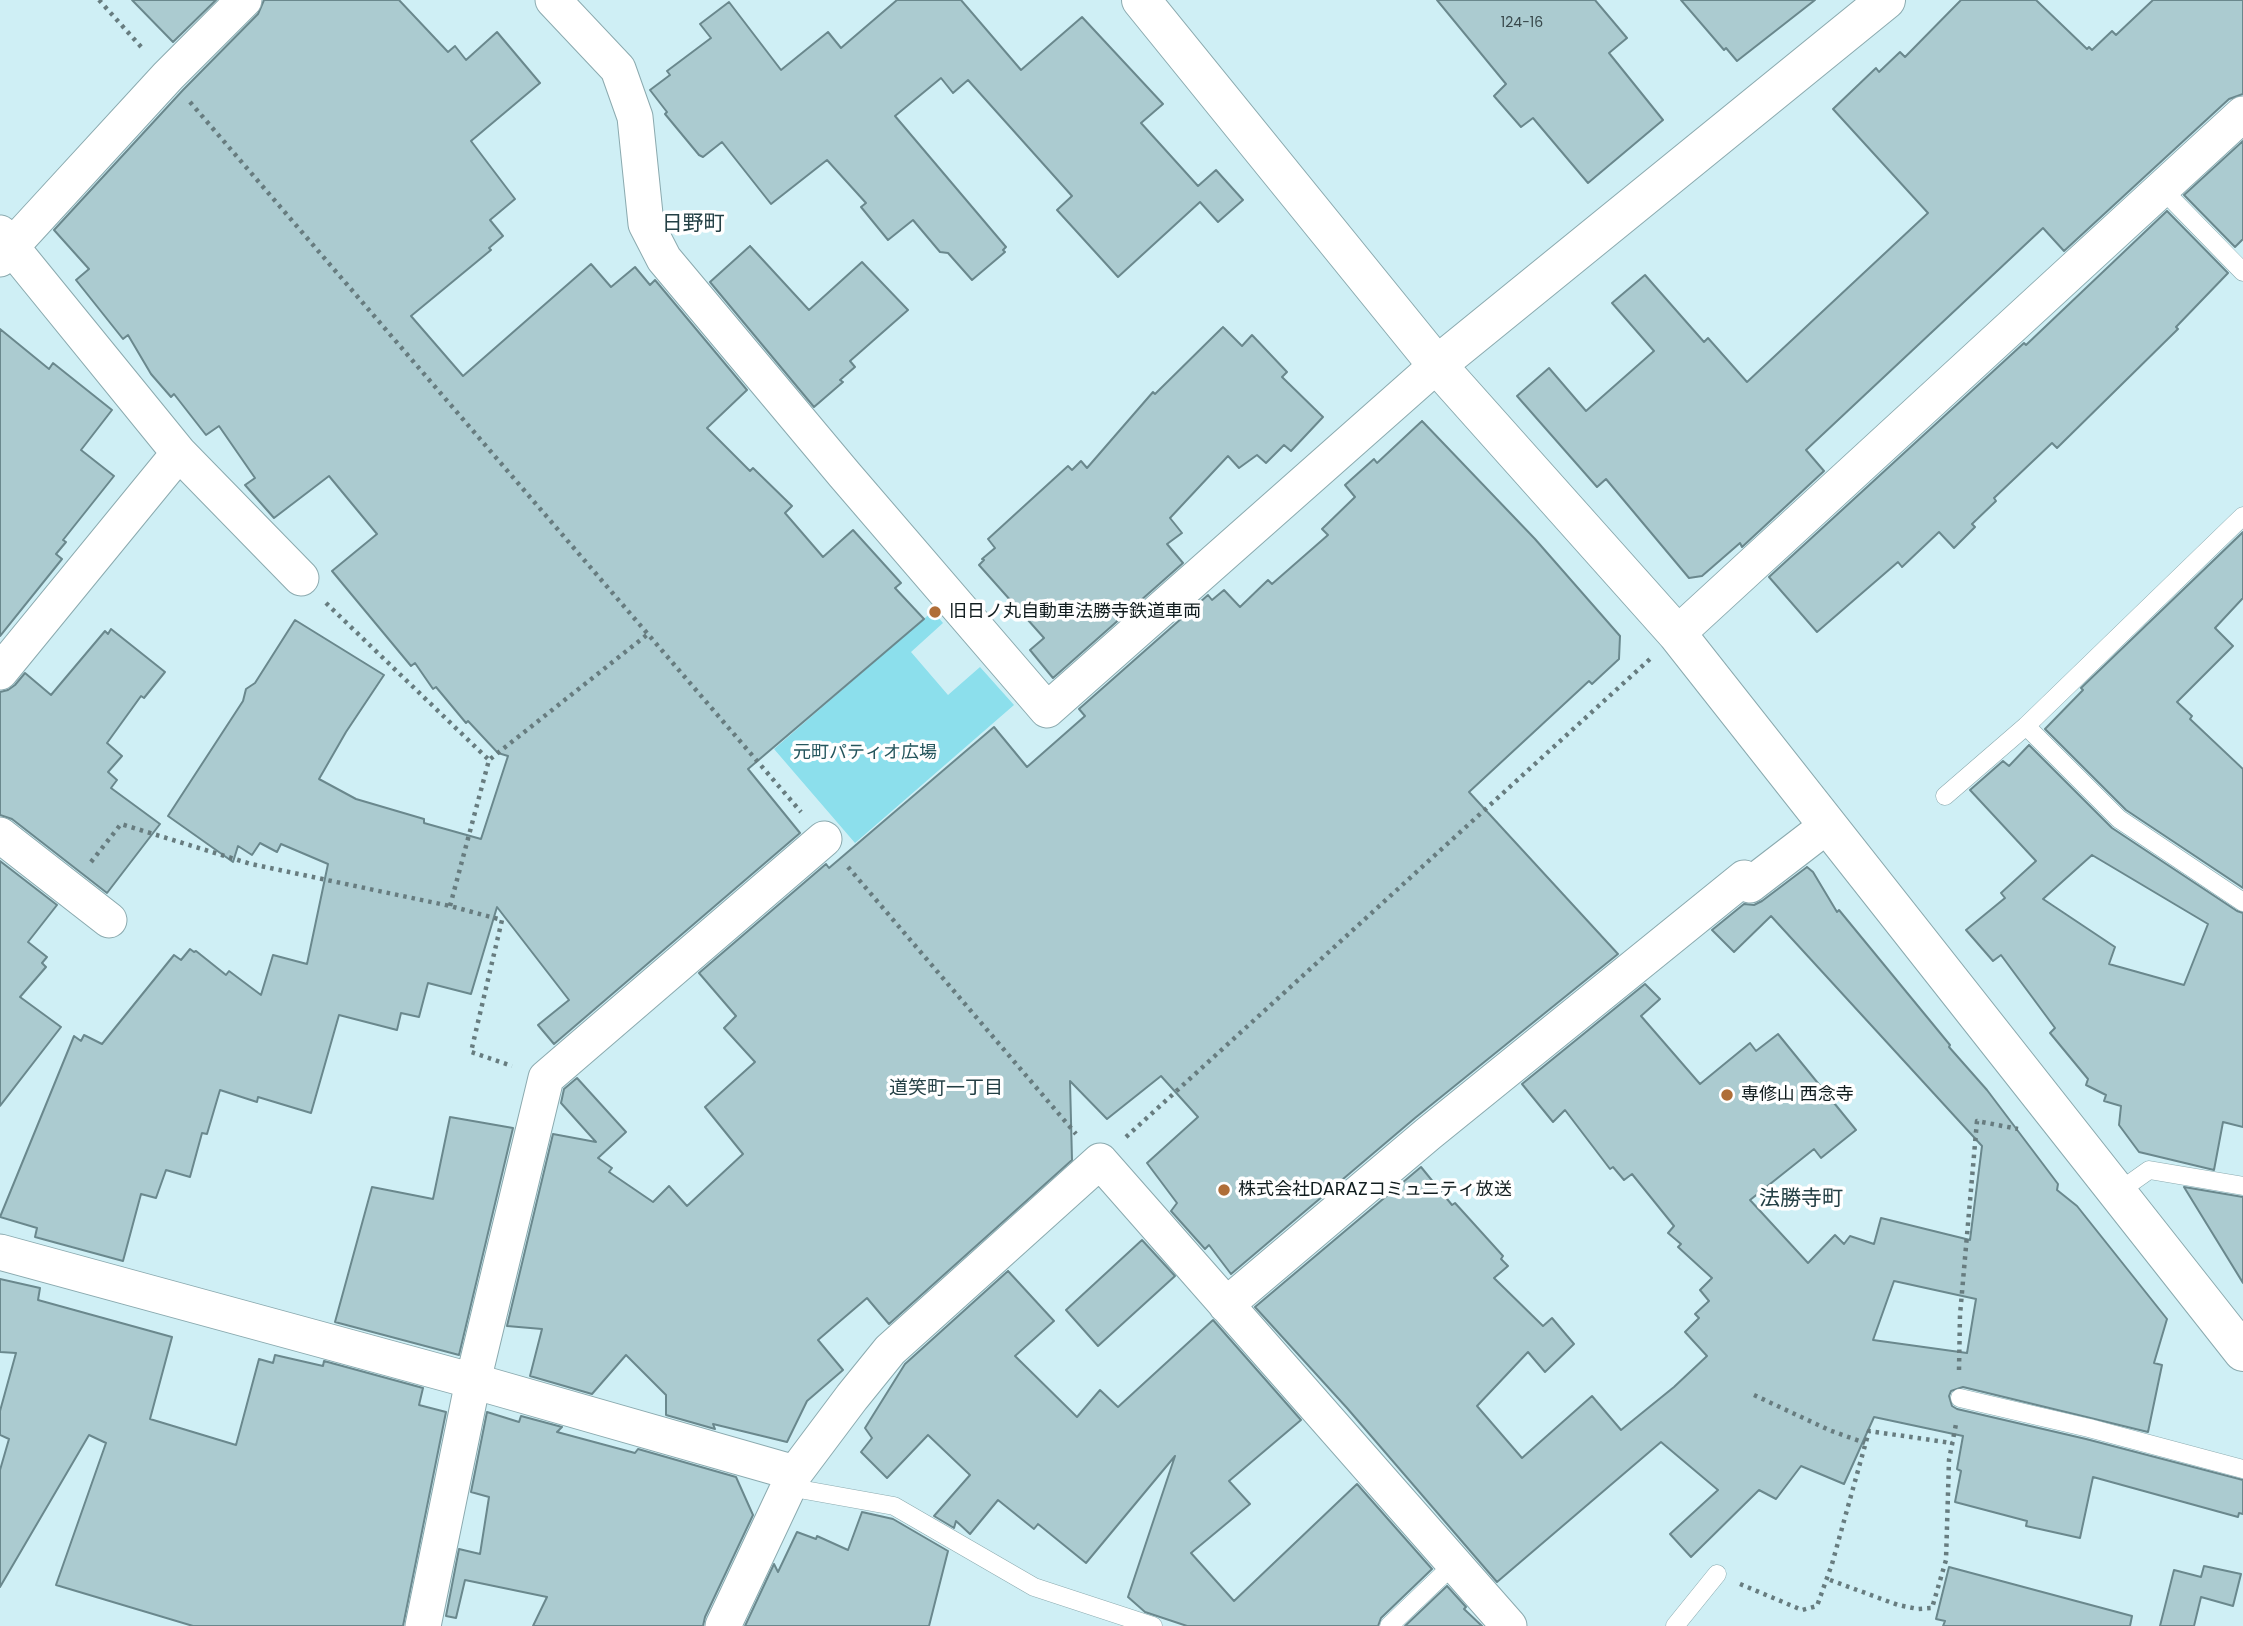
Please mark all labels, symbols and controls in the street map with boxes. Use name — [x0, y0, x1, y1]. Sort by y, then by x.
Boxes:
house number: 124-16 — [1501, 15, 1543, 31]
district label: 日野町 — [662, 212, 724, 238]
place label: 旧日ノ丸自動車法勝寺鉄道車両 — [949, 601, 1201, 623]
marker: 旧日ノ丸自動車法勝寺鉄道車両 — [927, 604, 943, 620]
park label: 元町パティオ広場 — [793, 742, 937, 764]
district label: 道笑町一丁目 — [889, 1078, 1003, 1100]
place label: 専修山 西念寺 — [1741, 1084, 1854, 1106]
marker: 専修山 西念寺 — [1719, 1087, 1735, 1103]
place label: 株式会社DARAZコミュニティ放送 — [1238, 1179, 1512, 1201]
marker: 株式会社DARAZコミュニティ放送 — [1216, 1182, 1232, 1198]
district label: 法勝寺町 — [1759, 1187, 1843, 1213]

